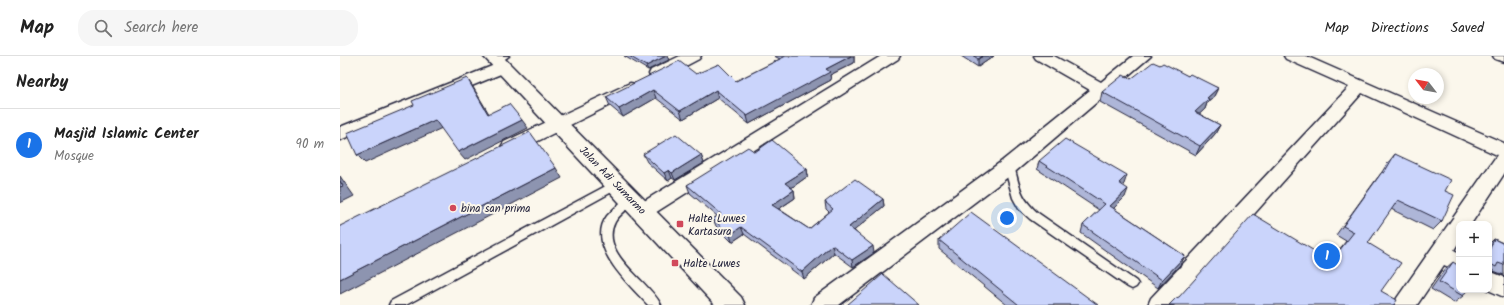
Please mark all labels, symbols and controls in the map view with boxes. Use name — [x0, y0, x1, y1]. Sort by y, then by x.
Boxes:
search box — [78, 10, 358, 46]
text: Map — [20, 13, 54, 43]
text: Search here — [124, 16, 198, 40]
icon: search — [92, 17, 114, 39]
text: Map — [1324, 17, 1349, 39]
text: Directions — [1371, 17, 1429, 39]
text: Saved — [1451, 17, 1484, 39]
north arrow — [1408, 68, 1444, 104]
text: Nearby — [16, 69, 68, 96]
text: Masjid Islamic Center — [54, 122, 199, 146]
text: 1 — [27, 134, 31, 155]
text: 90 m — [296, 134, 324, 155]
street label: Jalan Adi Sumarmo — [575, 142, 650, 219]
text: Mosque — [54, 146, 94, 167]
place label: bina san prima — [461, 200, 530, 218]
marker: bina san prima — [448, 203, 458, 213]
your location — [997, 208, 1017, 228]
place label: Halte Luwes Kartasura — [688, 210, 745, 241]
marker: Halte Luwes Kartasura — [675, 219, 685, 229]
map controls — [1456, 221, 1492, 293]
button: + — [1456, 221, 1492, 257]
pin: 1 — [1314, 241, 1340, 271]
place label: Halte Luwes — [683, 255, 740, 273]
button: − — [1456, 257, 1492, 293]
marker: Halte Luwes — [670, 258, 680, 268]

